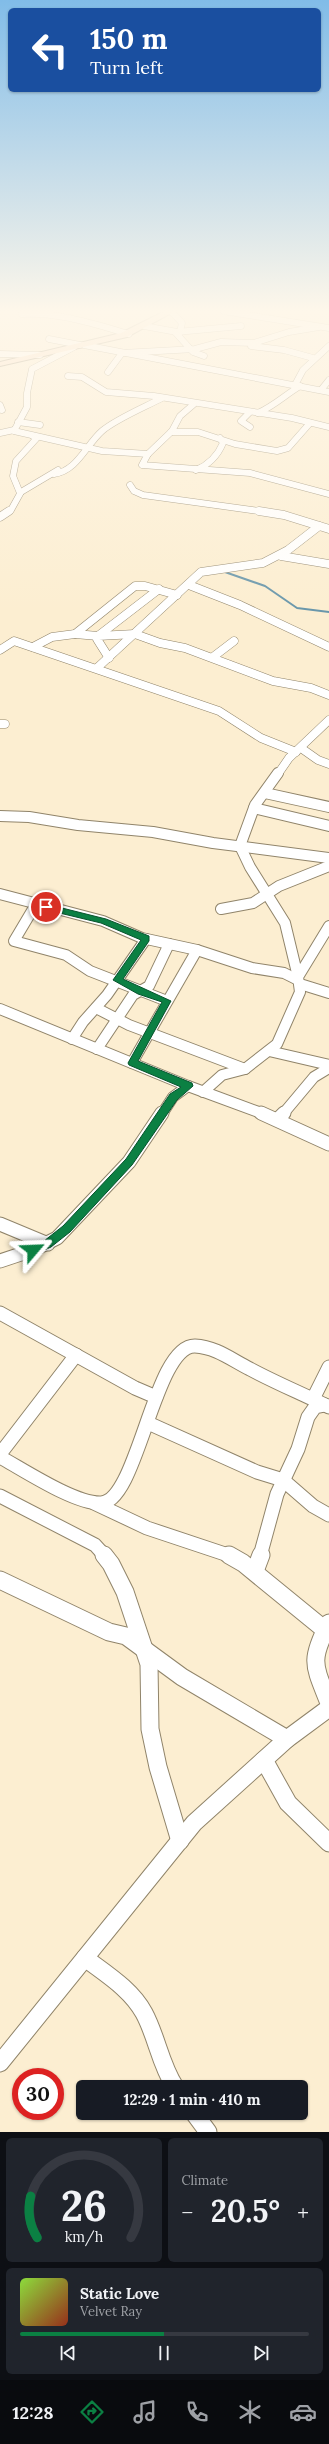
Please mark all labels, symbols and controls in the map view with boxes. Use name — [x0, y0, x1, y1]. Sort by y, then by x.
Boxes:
text: 150 m — [90, 21, 167, 57]
icon: left — [24, 24, 76, 76]
text: Turn left — [90, 56, 163, 79]
pin — [29, 890, 63, 924]
icon: arrive — [35, 896, 57, 918]
position arrow — [12, 1229, 54, 1271]
speed limit sign: 30 — [12, 2068, 64, 2120]
text: 12:29 · 1 min · 410 m — [124, 2090, 260, 2109]
text: Climate — [182, 2172, 228, 2189]
text: 26 — [61, 2179, 107, 2232]
text: 20.5° — [211, 2192, 280, 2230]
text: − — [182, 2198, 193, 2226]
text: + — [297, 2198, 309, 2226]
text: km/h — [64, 2228, 103, 2247]
text: Static Love — [80, 2284, 159, 2303]
text: Velvet Ray — [80, 2303, 142, 2320]
icon: previous — [57, 2342, 79, 2364]
icon: pause — [153, 2342, 175, 2364]
icon: next — [250, 2342, 272, 2364]
icon: directions — [78, 2398, 106, 2426]
icon: music — [131, 2398, 159, 2426]
icon: phone — [183, 2398, 211, 2426]
icon: climate — [236, 2398, 264, 2426]
icon: car — [289, 2398, 317, 2426]
text: 12:28 — [12, 2401, 54, 2424]

